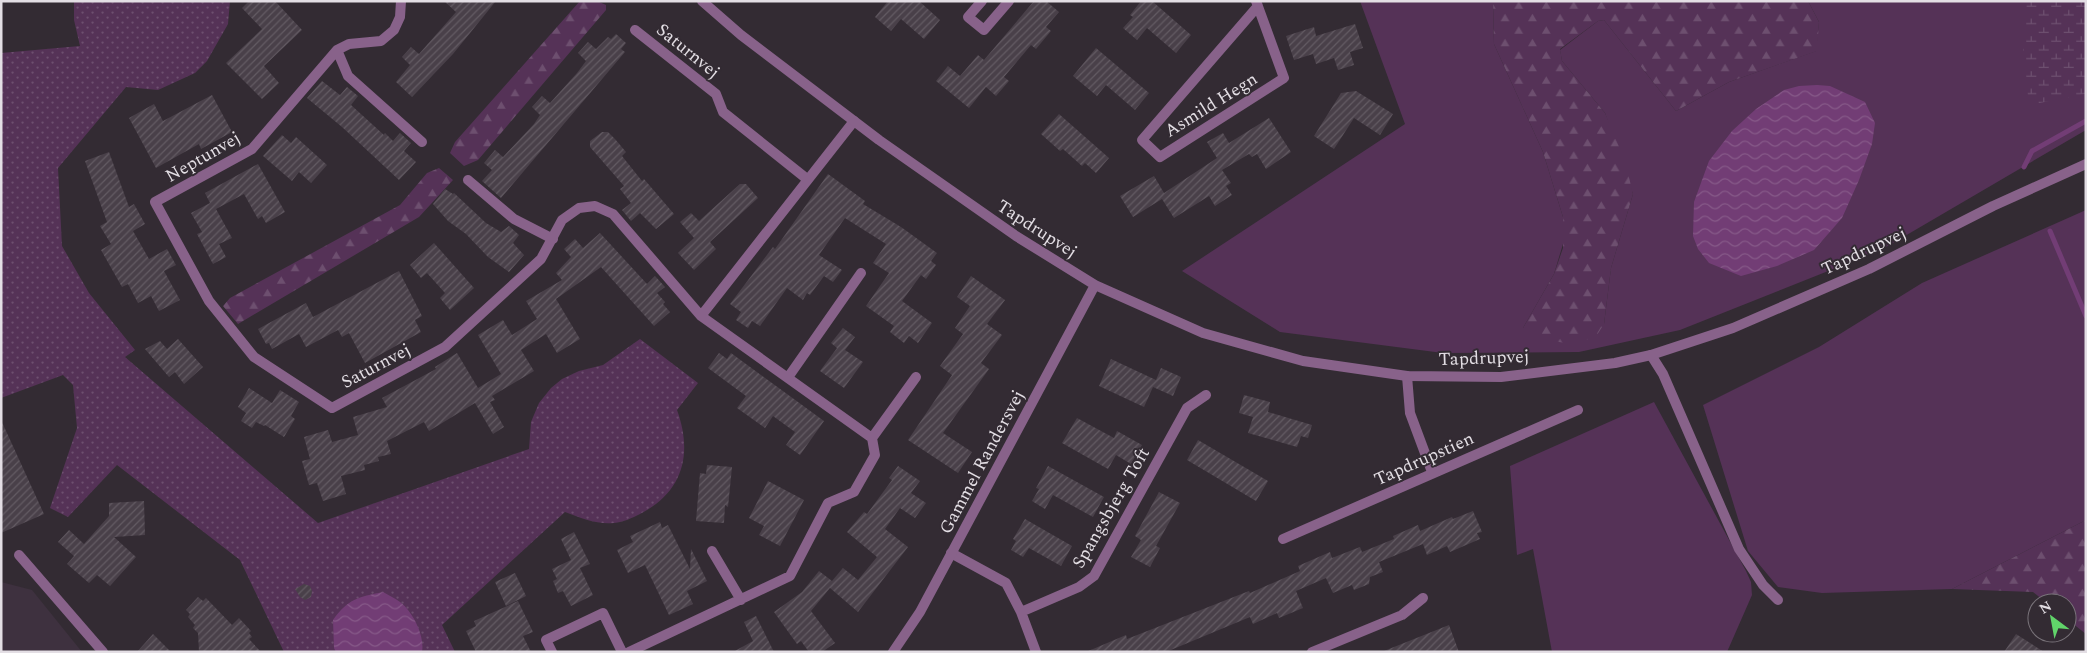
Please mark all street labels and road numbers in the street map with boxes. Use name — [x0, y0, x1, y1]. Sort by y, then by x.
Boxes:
street label: Saturnvej — [650, 17, 726, 85]
street label: Asmild Hegn — [1159, 66, 1263, 144]
street label: Neptunvej — [160, 125, 246, 189]
street label: Tapdrupvej — [991, 193, 1083, 265]
street label: Tapdrupvej — [1817, 220, 1911, 282]
street label: Saturnvej — [336, 336, 416, 396]
street label: Tapdrupvej — [1438, 343, 1530, 373]
street label: Gammel Randersvej — [932, 385, 1032, 539]
street label: Tapdrupstien — [1370, 425, 1478, 493]
street label: Spangsbjerg Toft — [1065, 442, 1157, 574]

